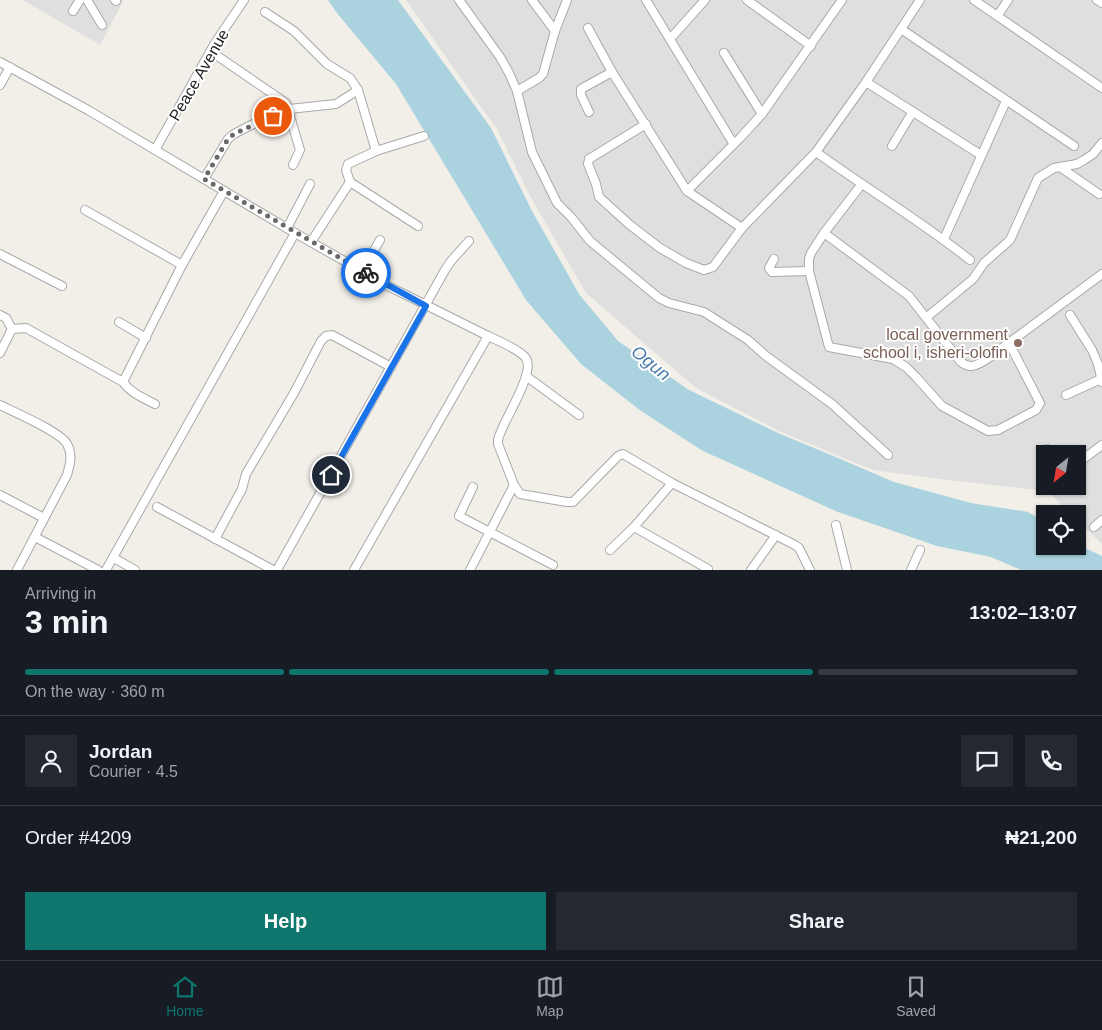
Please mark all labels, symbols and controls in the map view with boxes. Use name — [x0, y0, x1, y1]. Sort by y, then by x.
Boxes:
street label: Peace Avenue — [166, 26, 232, 124]
pin — [252, 95, 294, 137]
icon: bag — [259, 102, 287, 130]
courier — [341, 248, 391, 298]
icon: bike — [352, 259, 380, 287]
place label: local government school i, isheri-olofin — [863, 326, 1009, 361]
marker: local government school i, isheri-olofin — [1012, 337, 1024, 349]
water label: Ogun — [628, 341, 674, 385]
north arrow — [1036, 445, 1086, 495]
map controls — [1036, 445, 1086, 555]
pin — [310, 454, 352, 496]
icon: home — [317, 461, 345, 489]
button: locate — [1036, 505, 1086, 555]
text: Arriving in — [25, 585, 96, 602]
text: 13:02–13:07 — [969, 602, 1077, 623]
text: 3 min — [25, 604, 109, 640]
text: On the way · 360 m — [25, 683, 165, 700]
button: person — [25, 735, 77, 787]
button: chat — [961, 735, 1013, 787]
button: phone — [1025, 735, 1077, 787]
text: Jordan — [89, 741, 152, 762]
text: Courier · 4.5 — [89, 763, 178, 780]
text: Order #4209 — [25, 827, 132, 848]
text: ₦21,200 — [1005, 827, 1077, 848]
button: Help — [25, 892, 546, 950]
button: Share — [556, 892, 1077, 950]
tab: Home — [166, 973, 204, 1019]
tab: Map — [536, 973, 564, 1019]
tab: Saved — [896, 973, 936, 1019]

